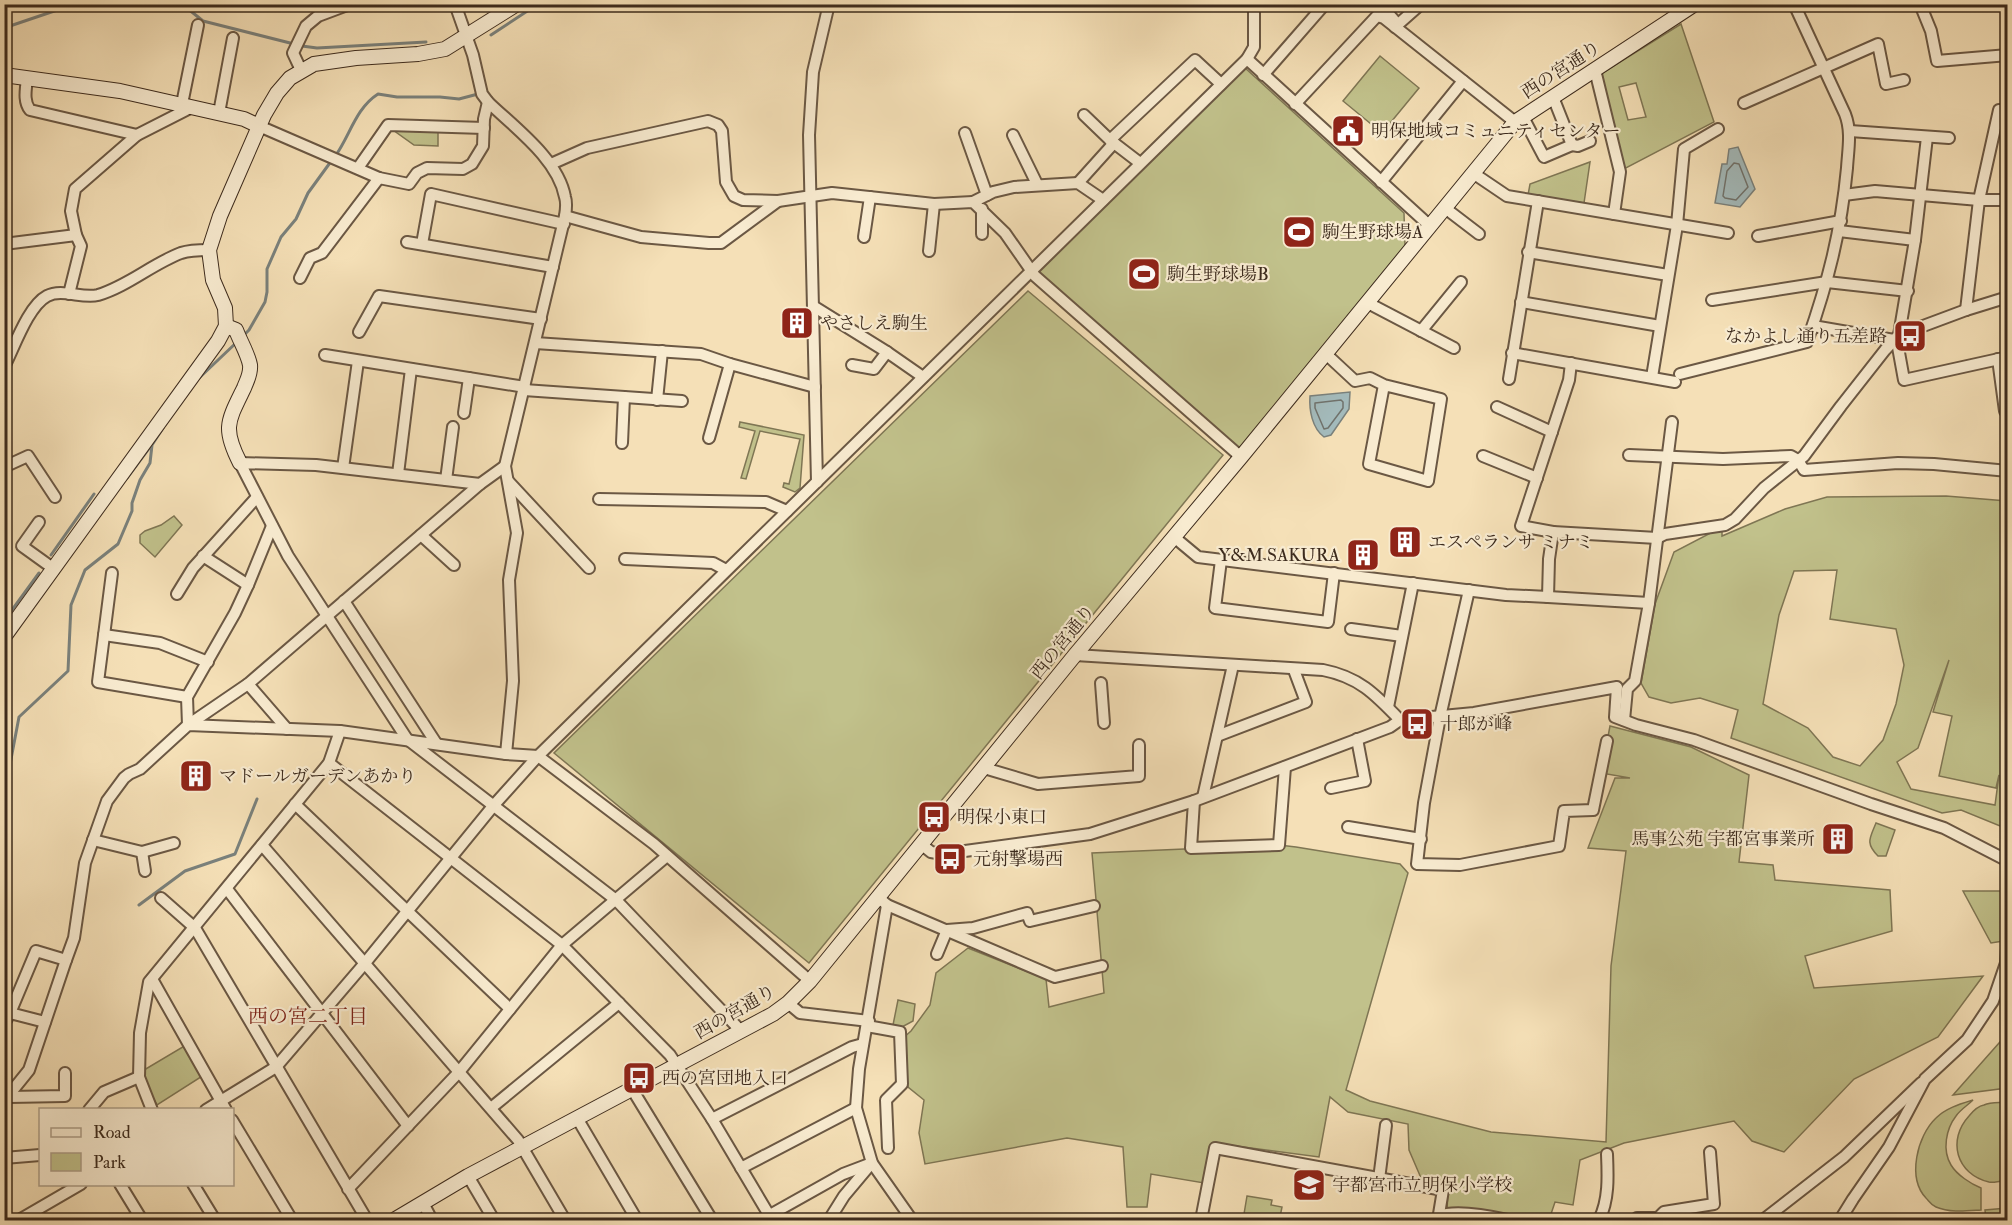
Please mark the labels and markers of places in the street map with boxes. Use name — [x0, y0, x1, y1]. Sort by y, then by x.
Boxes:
public building icon: 明保地域コミュニティセンター — [1330, 113, 1366, 149]
place label: 明保地域コミュニティセンター — [1371, 120, 1620, 143]
sports icon: 駒生野球場A — [1281, 214, 1317, 250]
place label: 駒生野球場A — [1322, 221, 1424, 244]
sports icon: 駒生野球場B — [1126, 256, 1162, 292]
place label: 駒生野球場B — [1167, 263, 1269, 286]
building icon: やさしえ駒生 — [779, 305, 815, 341]
place label: やさしえ駒生 — [820, 312, 928, 335]
bus stop icon: なかよし通り五差路 — [1892, 318, 1928, 354]
place label: なかよし通り五差路 — [1725, 325, 1887, 348]
building icon: エスペランサ ミナミ — [1387, 524, 1423, 560]
place label: エスペランサ ミナミ — [1428, 531, 1594, 554]
building icon: Y&M SAKURA — [1345, 537, 1381, 573]
place label: Y&M SAKURA — [1218, 544, 1341, 567]
bus stop icon: 十郎が峰 — [1399, 706, 1435, 742]
place label: 十郎が峰 — [1440, 713, 1512, 736]
building icon: マドールガーデンあかり — [178, 758, 214, 794]
place label: マドールガーデンあかり — [219, 765, 416, 788]
bus stop icon: 明保小東口 — [916, 799, 952, 835]
place label: 明保小東口 — [957, 806, 1047, 829]
building icon: 馬事公苑 宇都宮事業所 — [1820, 821, 1856, 857]
place label: 馬事公苑 宇都宮事業所 — [1631, 828, 1815, 851]
bus stop icon: 元射撃場西 — [932, 841, 968, 877]
place label: 元射撃場西 — [973, 848, 1063, 871]
bus stop icon: 西の宮団地入口 — [621, 1060, 657, 1096]
place label: 西の宮団地入口 — [662, 1067, 788, 1090]
school or university icon: 宇都宮市立明保小学校 — [1291, 1167, 1327, 1203]
place label: 宇都宮市立明保小学校 — [1332, 1174, 1512, 1197]

